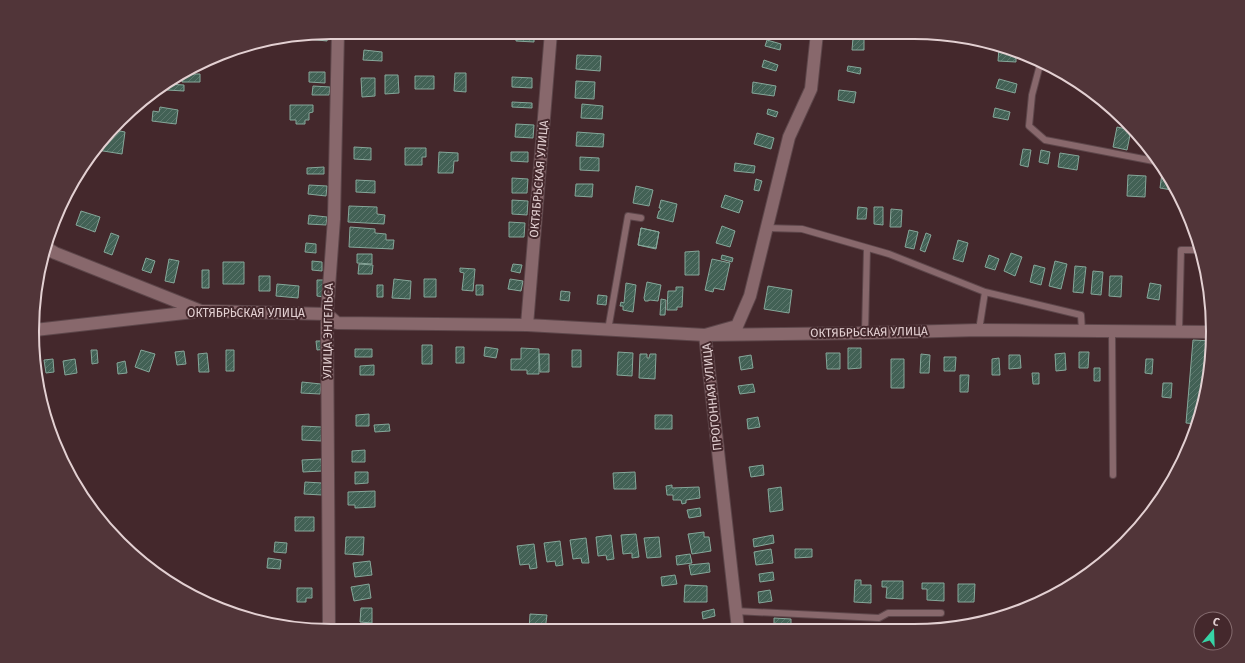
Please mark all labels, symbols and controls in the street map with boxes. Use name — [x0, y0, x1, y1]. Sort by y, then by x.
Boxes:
street label: ОКТЯБРЬСКАЯ УЛИЦА — [527, 120, 551, 238]
street label: УЛИЦА ЭНГЕЛЬСА — [320, 283, 336, 379]
street label: ОКТЯБРЬСКАЯ УЛИЦА — [187, 306, 305, 320]
street label: ОКТЯБРЬСКАЯ УЛИЦА — [810, 324, 928, 340]
street label: ПРОГОННАЯ УЛИЦА — [699, 343, 725, 451]
north arrow — [1193, 611, 1233, 651]
text: С — [1211, 615, 1222, 629]

